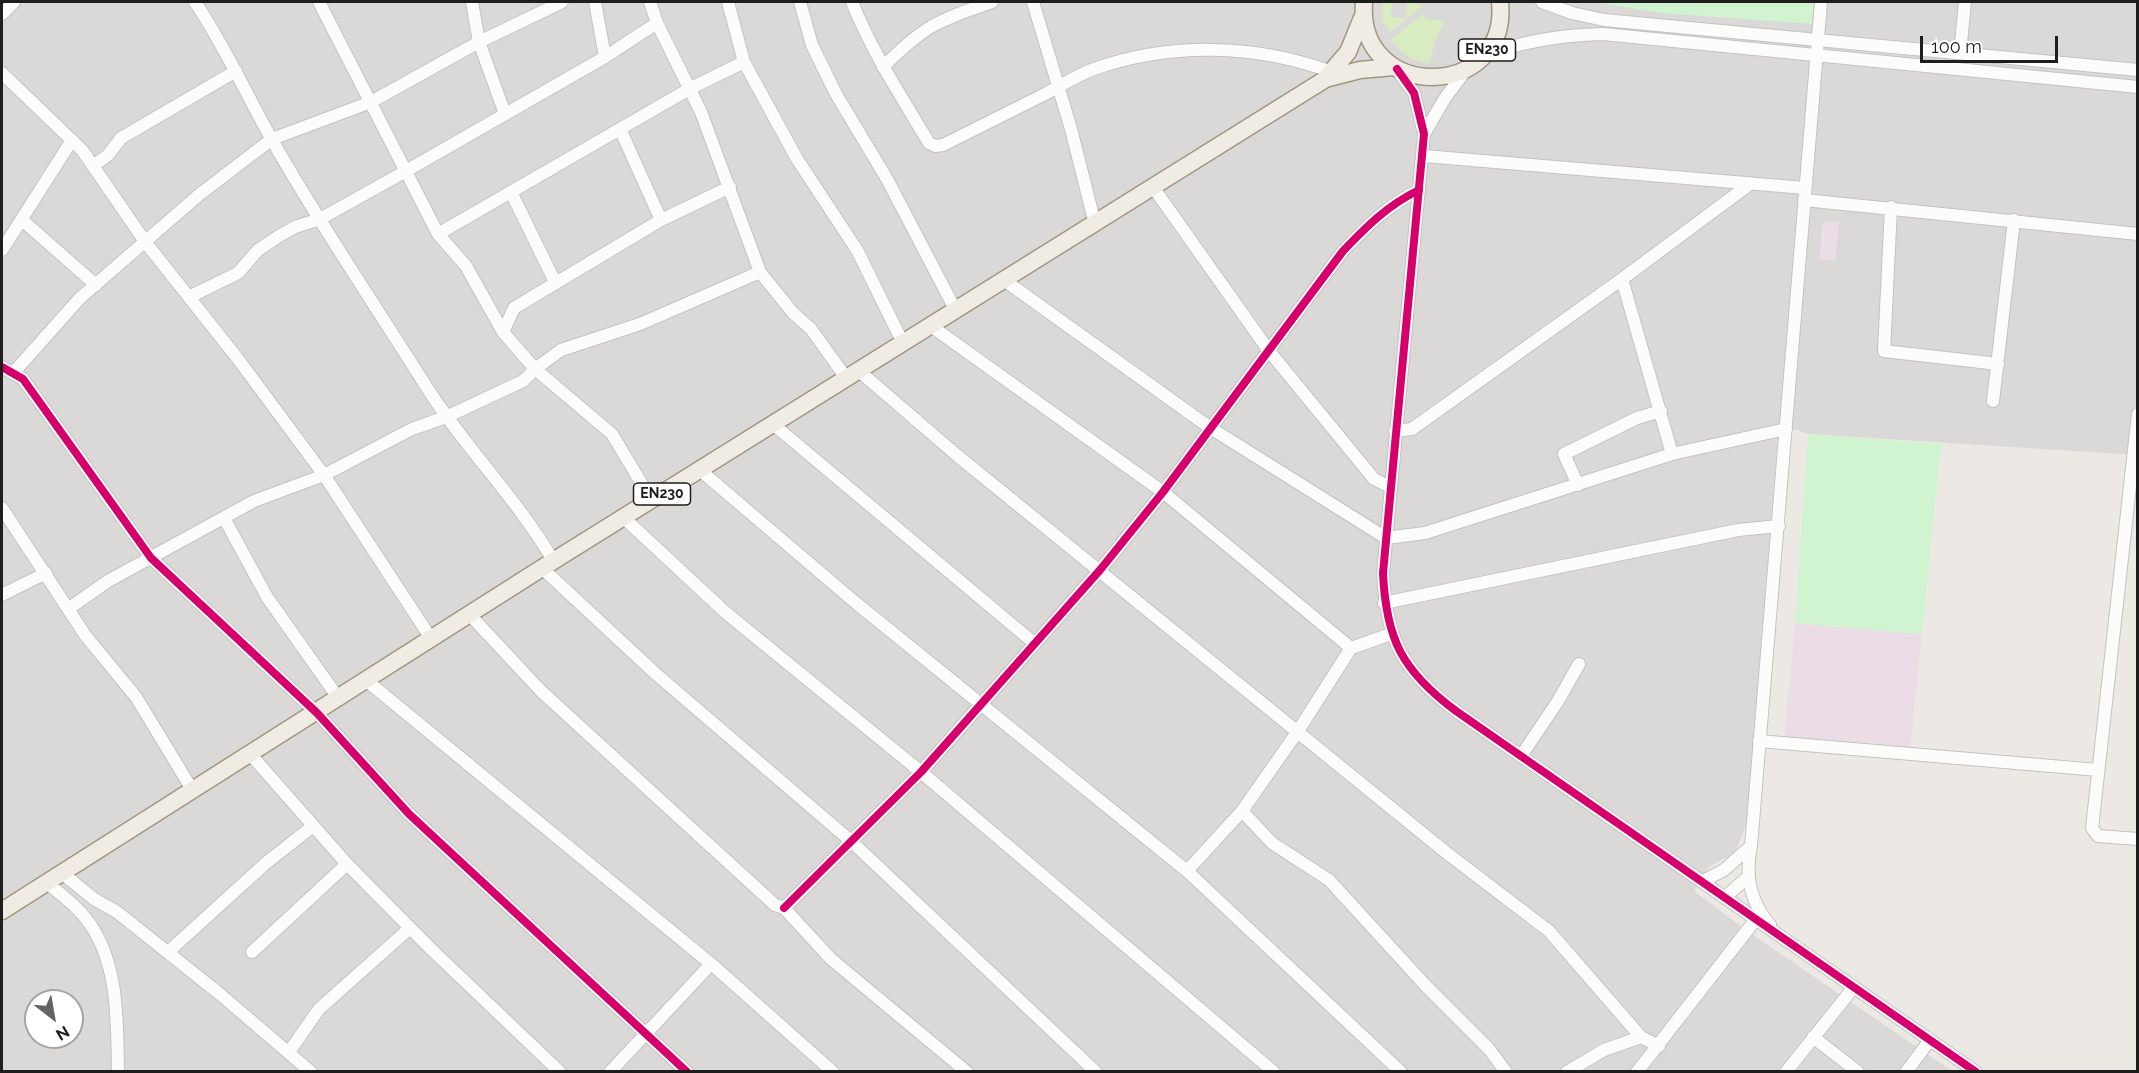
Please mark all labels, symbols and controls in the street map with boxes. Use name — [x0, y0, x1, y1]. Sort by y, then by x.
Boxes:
scale bar — [1923, 24, 2061, 62]
text: 100 m — [1931, 36, 1982, 57]
road number: EN230 — [1458, 39, 1516, 61]
road number: EN230 — [634, 483, 690, 505]
north arrow — [24, 989, 84, 1049]
text: N — [52, 1022, 73, 1044]

